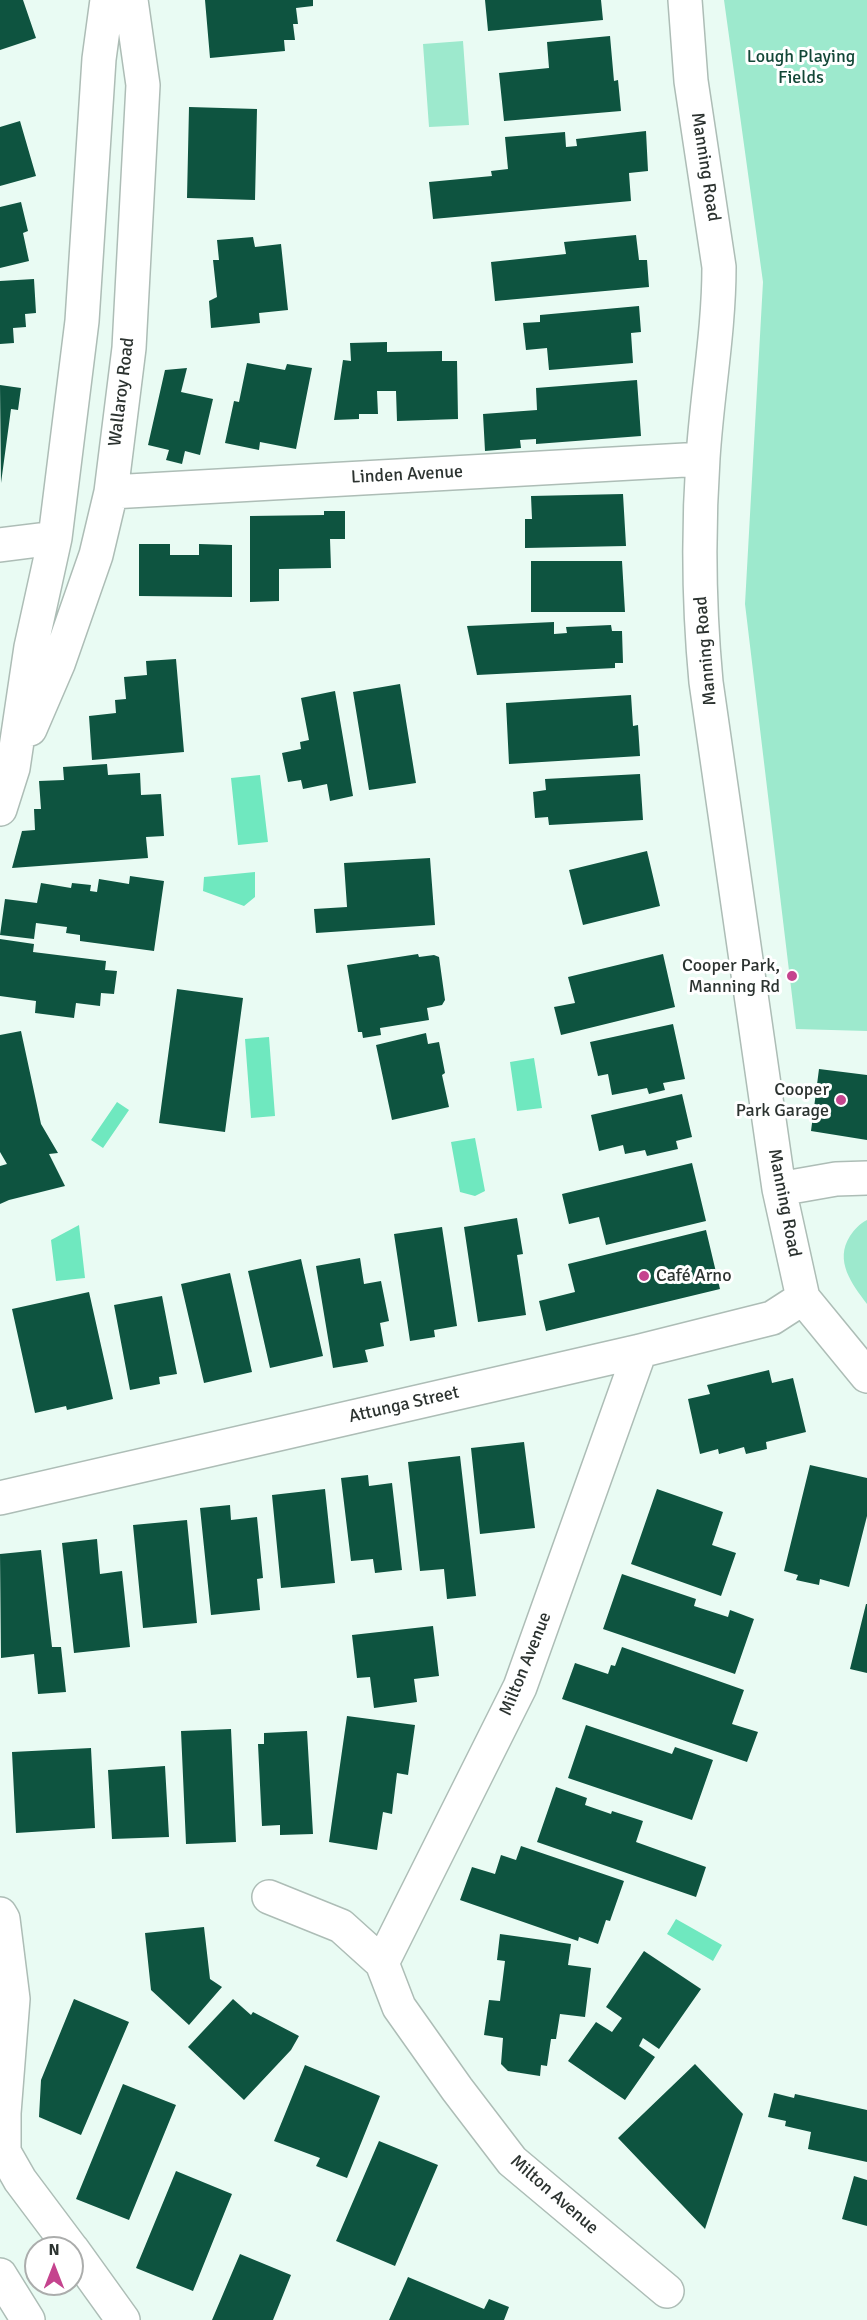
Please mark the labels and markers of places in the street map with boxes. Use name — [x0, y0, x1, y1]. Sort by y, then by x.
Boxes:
place label: Cooper Park, Manning Rd — [682, 955, 780, 998]
marker: Cooper Park, Manning Rd — [785, 969, 799, 983]
place label: Cooper Park Garage — [736, 1079, 829, 1122]
marker: Cooper Park Garage — [834, 1093, 848, 1107]
place label: Café Arno — [656, 1265, 732, 1287]
marker: Café Arno — [637, 1269, 651, 1283]

